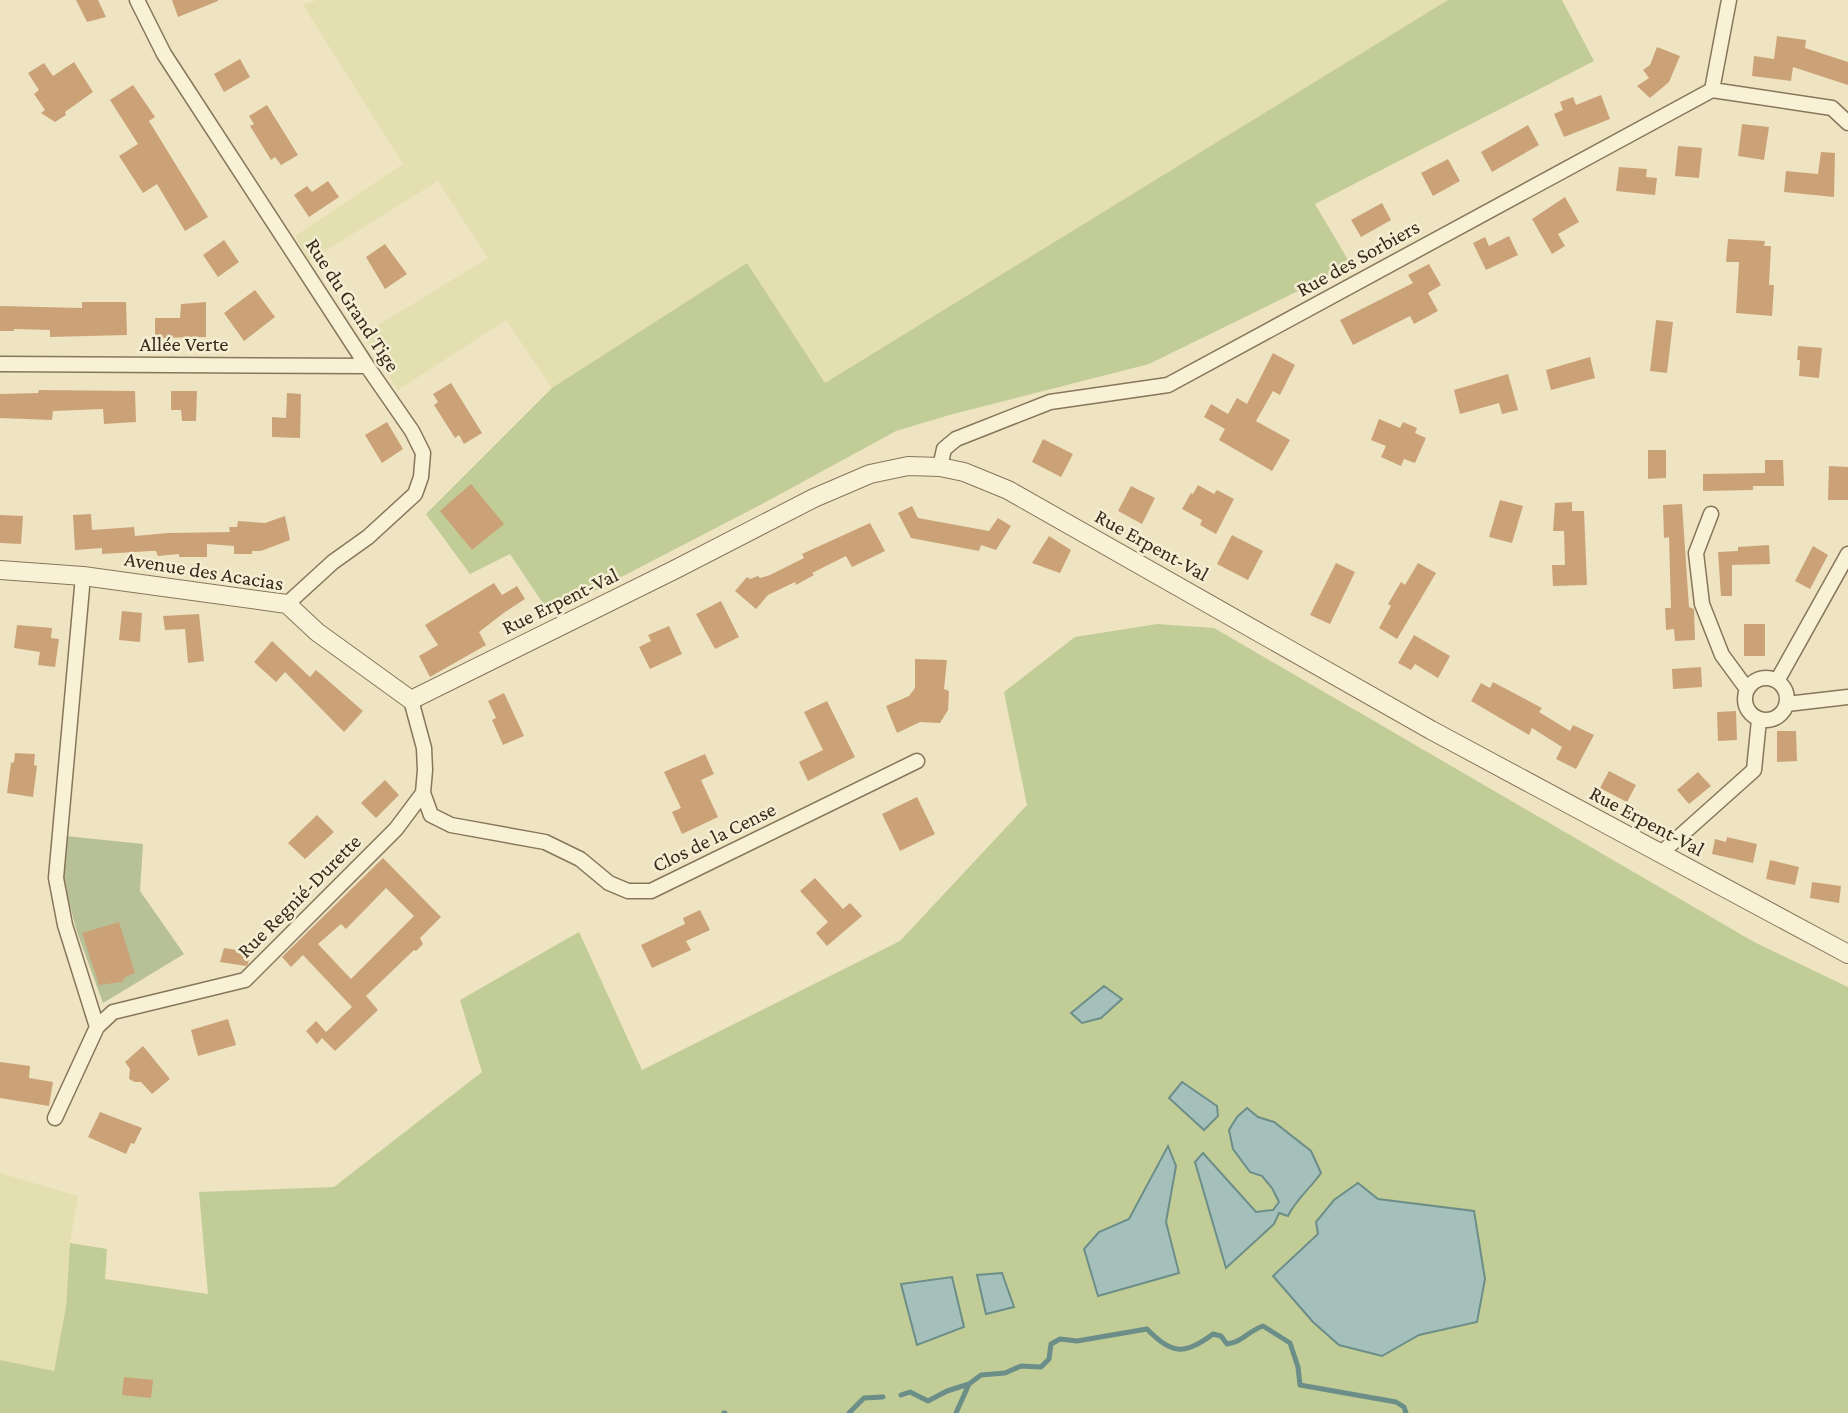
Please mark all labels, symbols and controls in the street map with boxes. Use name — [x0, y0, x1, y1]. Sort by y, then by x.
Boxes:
street label: Rue des Sorbiers — [1292, 214, 1424, 302]
street label: Rue du Grand Tige — [301, 234, 405, 376]
street label: Allée Verte — [139, 332, 229, 356]
street label: Rue Erpent-Val — [1091, 504, 1213, 586]
street label: Avenue des Acacias — [123, 547, 285, 595]
street label: Rue Erpent-Val — [498, 563, 622, 639]
street label: Rue Erpent-Val — [1586, 781, 1708, 861]
street label: Clos de la Cense — [648, 797, 780, 877]
street label: Rue Regnié-Durette — [232, 829, 366, 963]

